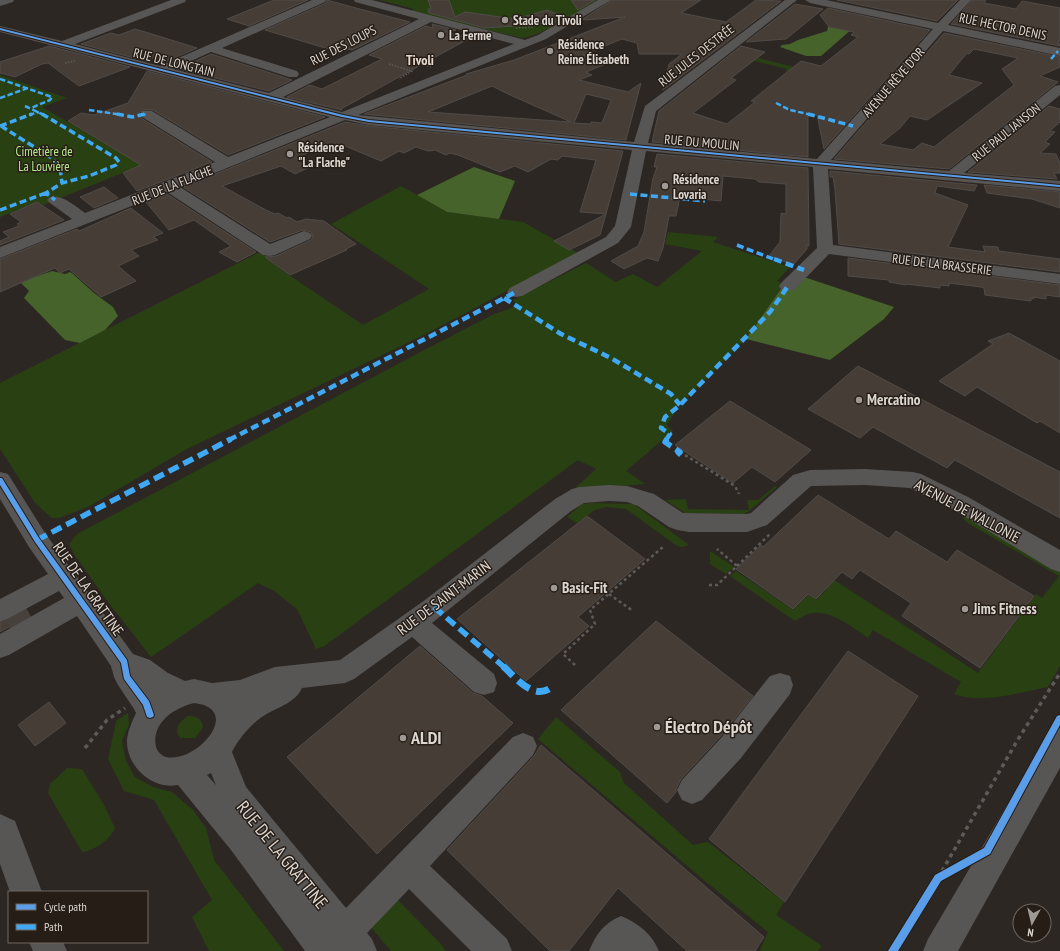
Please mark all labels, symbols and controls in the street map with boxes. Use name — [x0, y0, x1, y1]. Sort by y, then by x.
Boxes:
street label: RUE HECTOR DENIS — [958, 9, 1049, 44]
place label: Stade du Tivoli — [513, 12, 582, 29]
marker: Stade du Tivoli — [500, 15, 510, 25]
street label: RUE JULES DESTRÉE — [655, 20, 738, 90]
street label: RUE DES LOUPS — [307, 21, 380, 69]
place label: La Ferme — [449, 27, 492, 44]
marker: La Ferme — [436, 30, 446, 40]
place label: Résidence Reine Élisabeth — [558, 36, 629, 68]
street label: RUE DE LONGTAIN — [132, 44, 216, 81]
street label: AVENUE RÊVE D'OR — [858, 44, 928, 121]
marker: Résidence Reine Élisabeth — [545, 46, 555, 56]
district label: Tivoli — [406, 51, 434, 69]
street label: RUE PAUL JANSON — [969, 100, 1044, 165]
street label: RUE DU MOULIN — [664, 131, 740, 154]
place label: Résidence "La Flache" — [298, 139, 350, 171]
park label: Cimetière de La Louvière — [15, 143, 73, 175]
marker: Résidence "La Flache" — [285, 149, 295, 159]
street label: RUE DE LA FLACHE — [129, 162, 215, 209]
place label: Résidence Lovaria — [673, 171, 720, 203]
marker: Résidence Lovaria — [660, 181, 670, 191]
street label: RUE DE LA BRASSERIE — [891, 250, 993, 279]
place label: Mercatino — [867, 390, 921, 409]
marker: Mercatino — [854, 395, 864, 405]
street label: AVENUE DE WALLONIE — [911, 475, 1023, 546]
street label: RUE DE LA GRATTINE — [49, 538, 128, 639]
street label: RUE DE SAINT-MARIN — [393, 556, 494, 639]
place label: Basic-Fit — [562, 578, 608, 597]
marker: Basic-Fit — [549, 583, 559, 593]
place label: Jims Fitness — [972, 599, 1037, 618]
marker: Jims Fitness — [960, 604, 970, 614]
place label: Électro Dépôt — [665, 715, 753, 738]
marker: Électro Dépôt — [652, 722, 662, 732]
place label: ALDI — [410, 726, 442, 749]
marker: ALDI — [398, 733, 408, 743]
street label: RUE DE LA GRATTINE — [232, 796, 333, 913]
legend — [8, 891, 148, 943]
text: Cycle path — [44, 899, 87, 914]
north arrow — [1012, 903, 1052, 943]
text: Path — [44, 919, 62, 934]
text: N — [1027, 926, 1035, 940]

